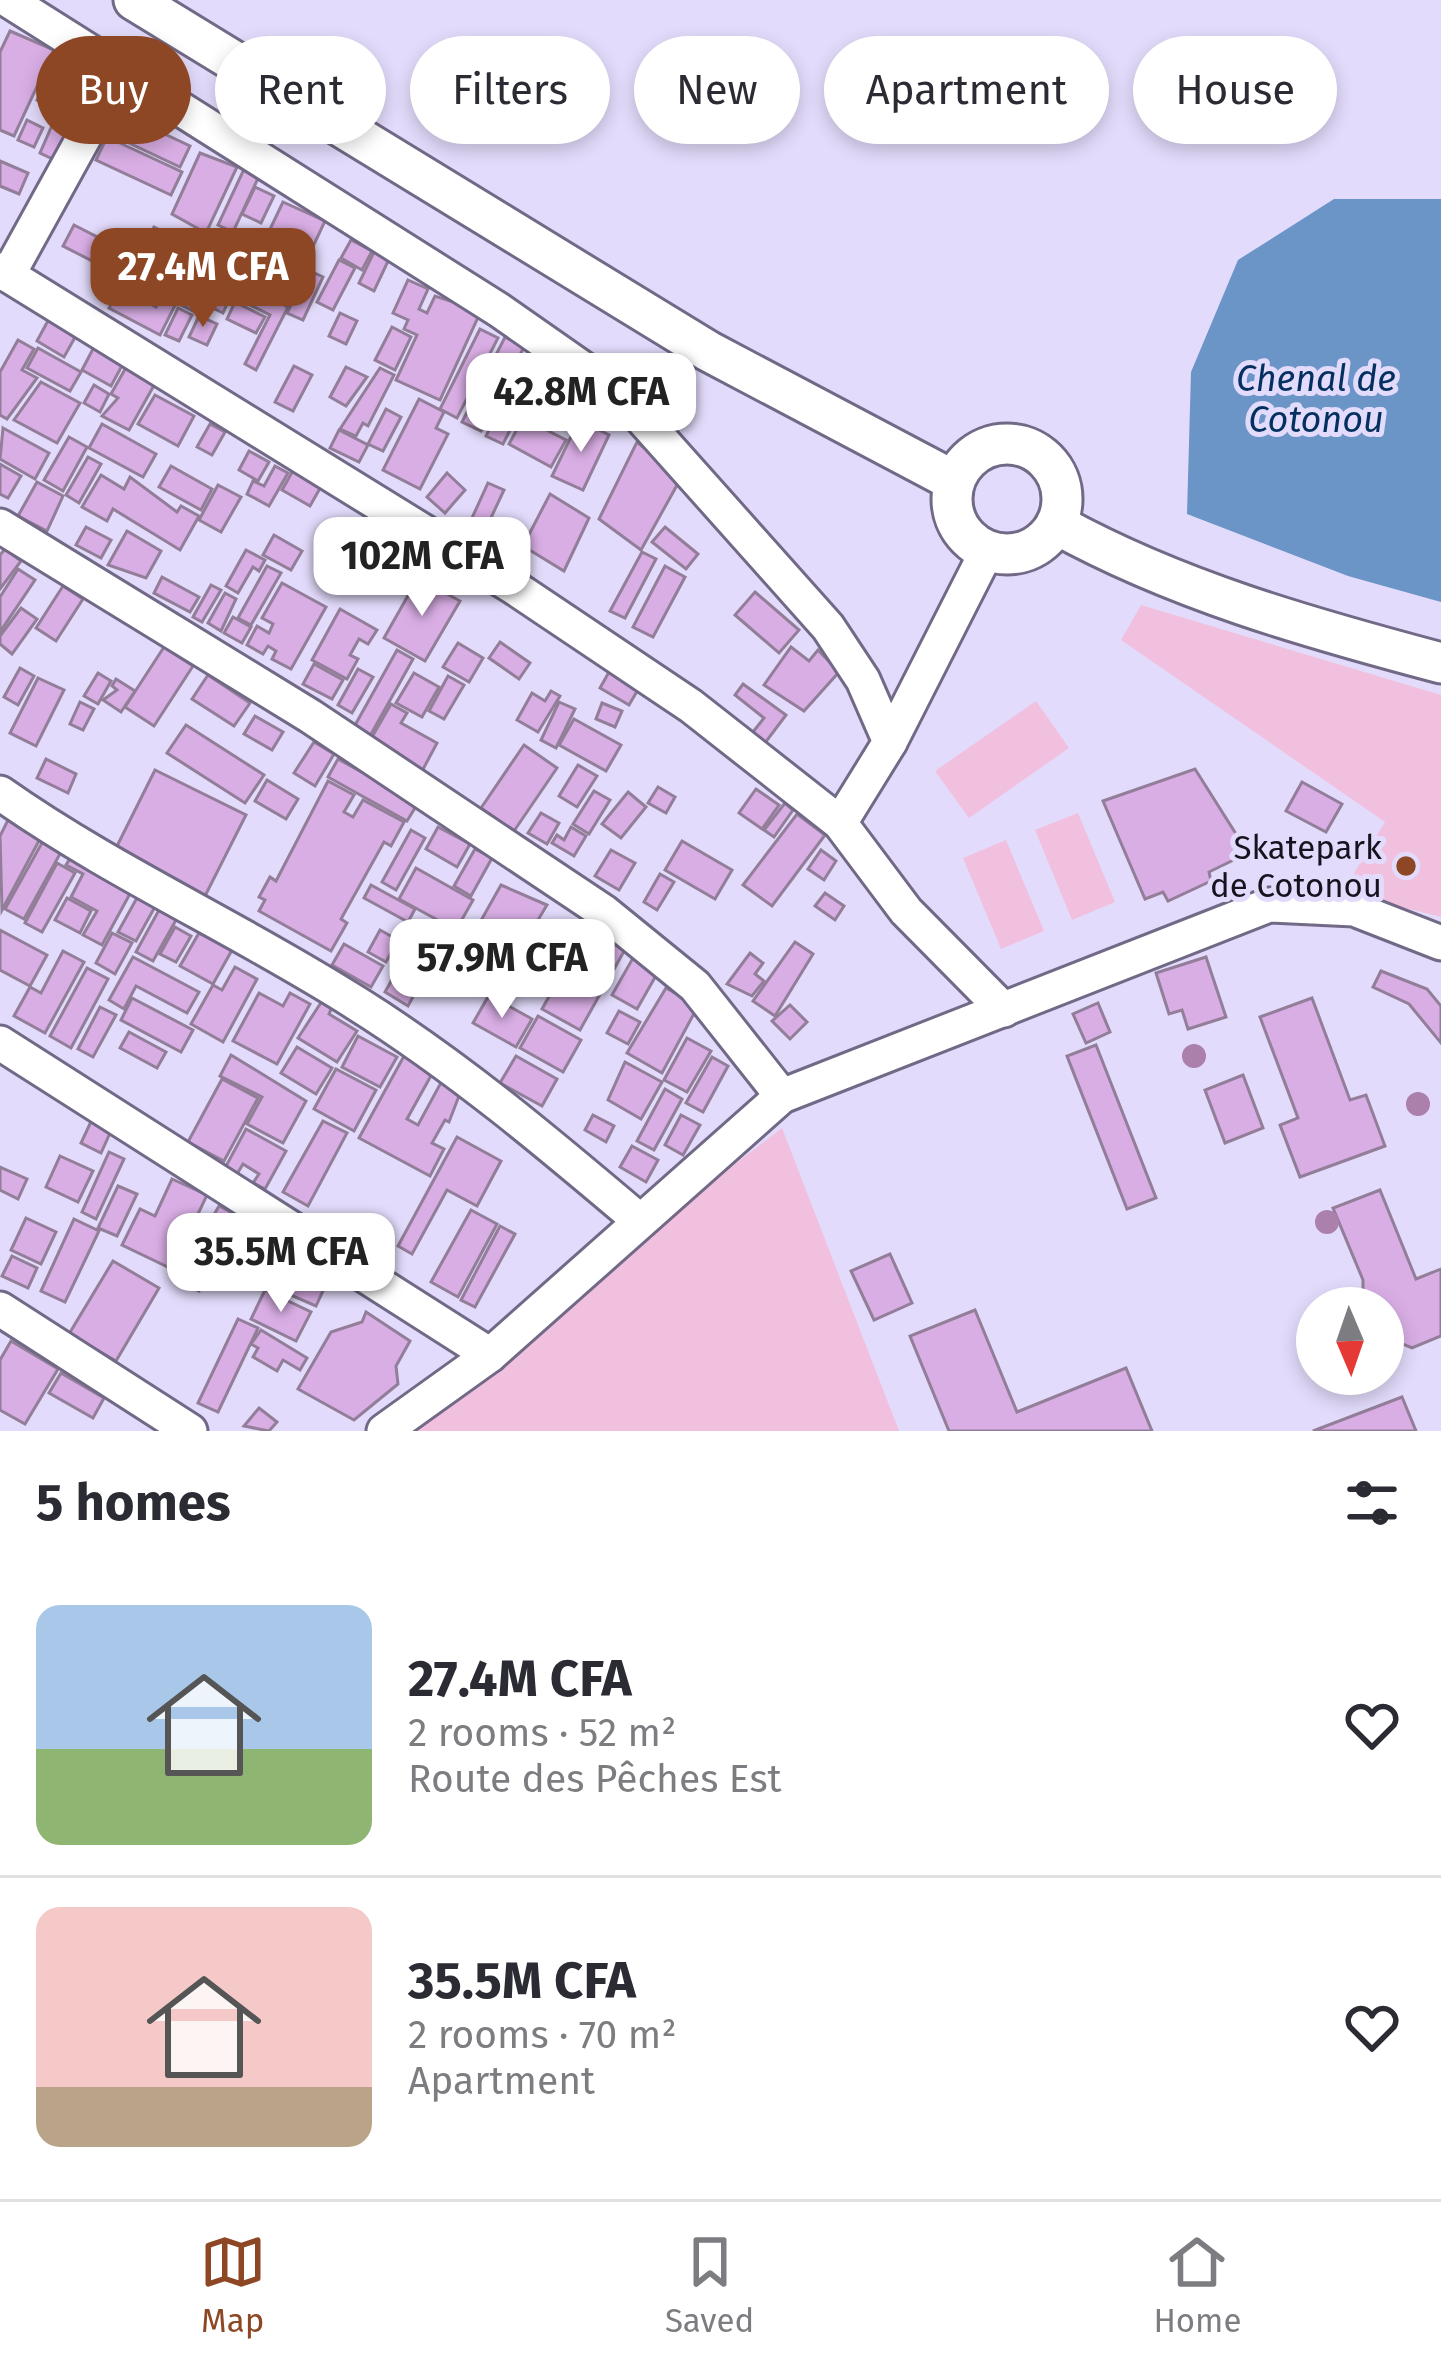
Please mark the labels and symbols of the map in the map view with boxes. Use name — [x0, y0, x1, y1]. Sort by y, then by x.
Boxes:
pin: 27.4M CFA — [66, 228, 340, 330]
pin: 42.8M CFA — [444, 353, 718, 455]
water label: Chenal de Cotonou — [1236, 357, 1396, 442]
pin: 102M CFA — [298, 517, 546, 619]
place label: Skatepark de Cotonou — [1210, 828, 1382, 906]
marker: Skatepark de Cotonou — [1393, 853, 1419, 879]
pin: 57.9M CFA — [365, 919, 639, 1021]
pin: 35.5M CFA — [144, 1213, 418, 1315]
north arrow — [1296, 1287, 1404, 1395]

